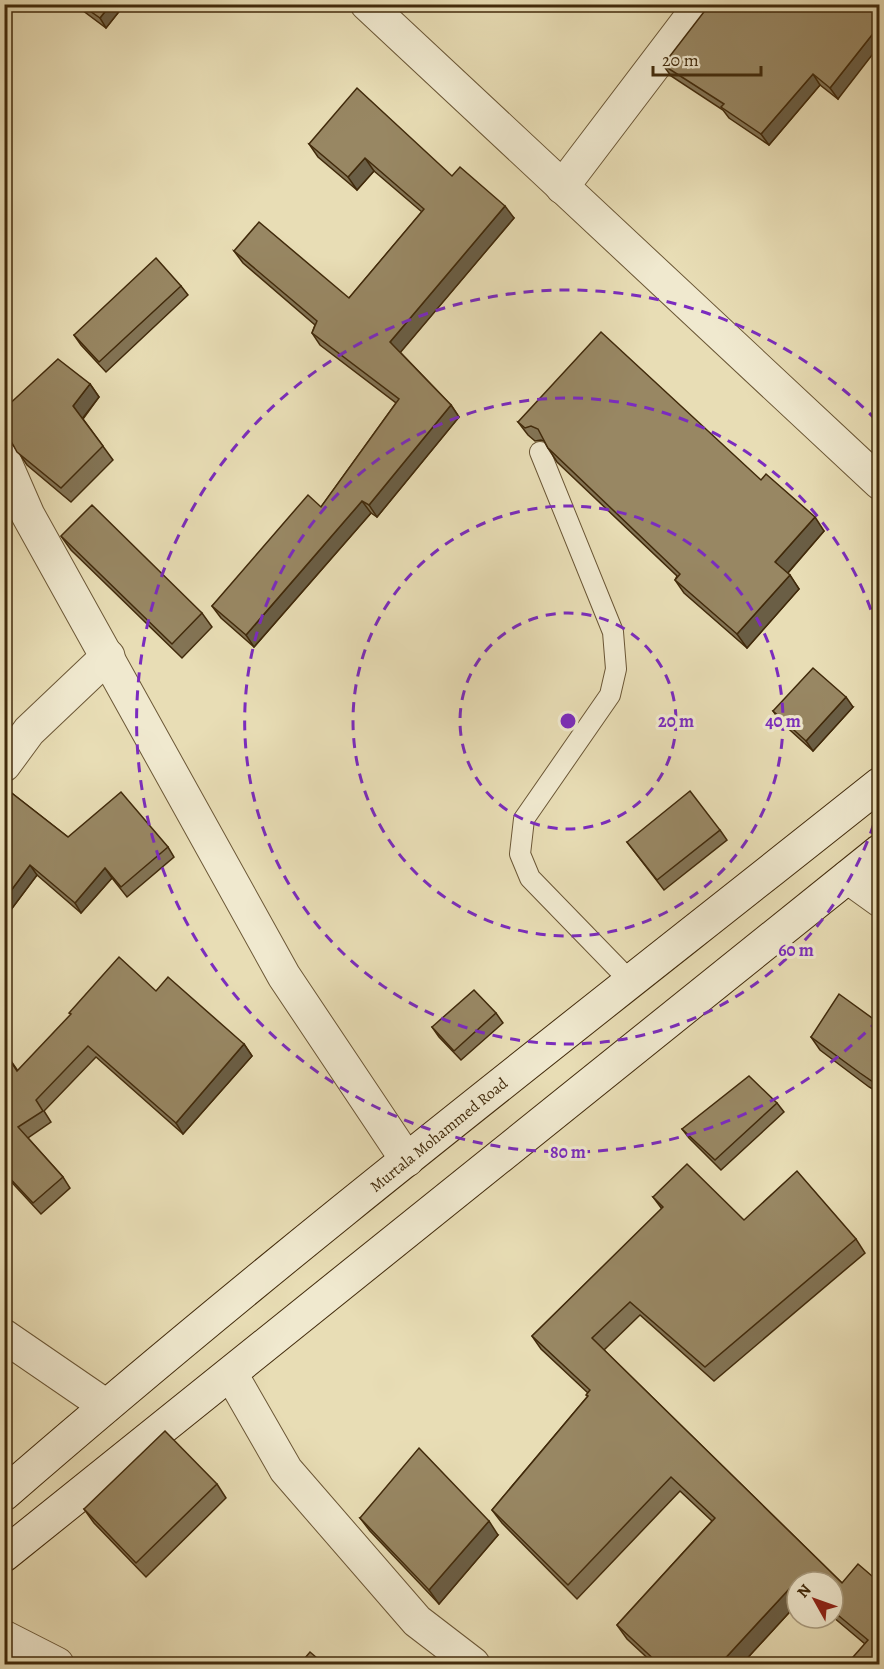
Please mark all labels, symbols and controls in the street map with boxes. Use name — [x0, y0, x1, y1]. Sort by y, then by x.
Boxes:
scale bar — [653, 39, 761, 77]
text: 20 m — [662, 48, 699, 72]
text: 20 m — [658, 709, 694, 733]
text: 40 m — [765, 709, 801, 733]
centre of rings — [558, 711, 578, 731]
text: 60 m — [778, 938, 814, 962]
street label: Murtala Mohammed Road — [365, 1072, 513, 1197]
text: 80 m — [550, 1140, 586, 1164]
north arrow — [785, 1570, 845, 1630]
text: N — [792, 1579, 817, 1603]

